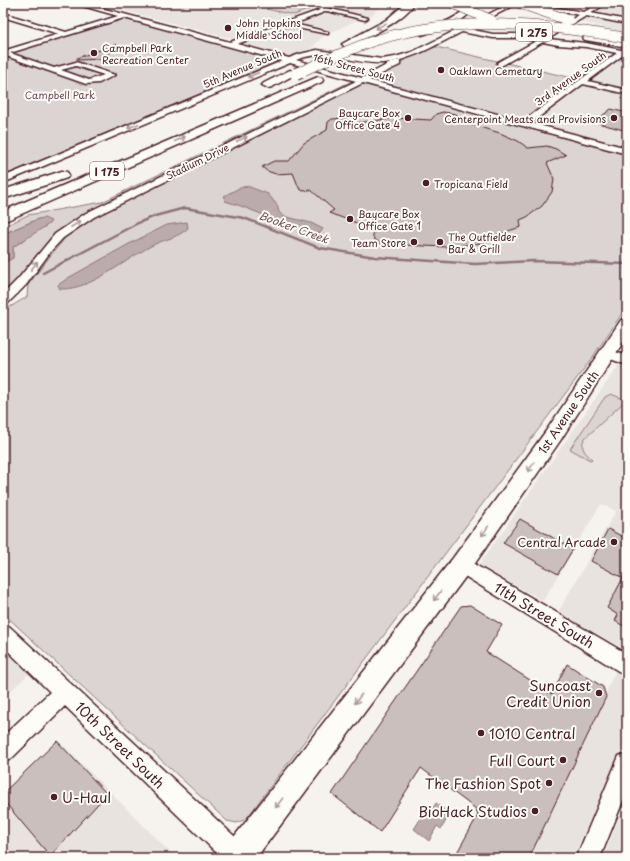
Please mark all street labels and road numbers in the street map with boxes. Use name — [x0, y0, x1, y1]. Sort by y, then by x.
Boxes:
road number: I 275 — [516, 23, 552, 41]
street label: 5th Avenue South — [200, 45, 284, 91]
street label: 3rd Avenue South — [531, 47, 609, 109]
street label: 16th Street South — [311, 49, 397, 85]
street label: Stadium Drive — [163, 139, 231, 183]
road number: I 175 — [90, 162, 124, 180]
street label: 1st Avenue South — [533, 367, 603, 457]
street label: 11th Street South — [490, 577, 598, 653]
street label: 10th Street South — [70, 697, 170, 793]

